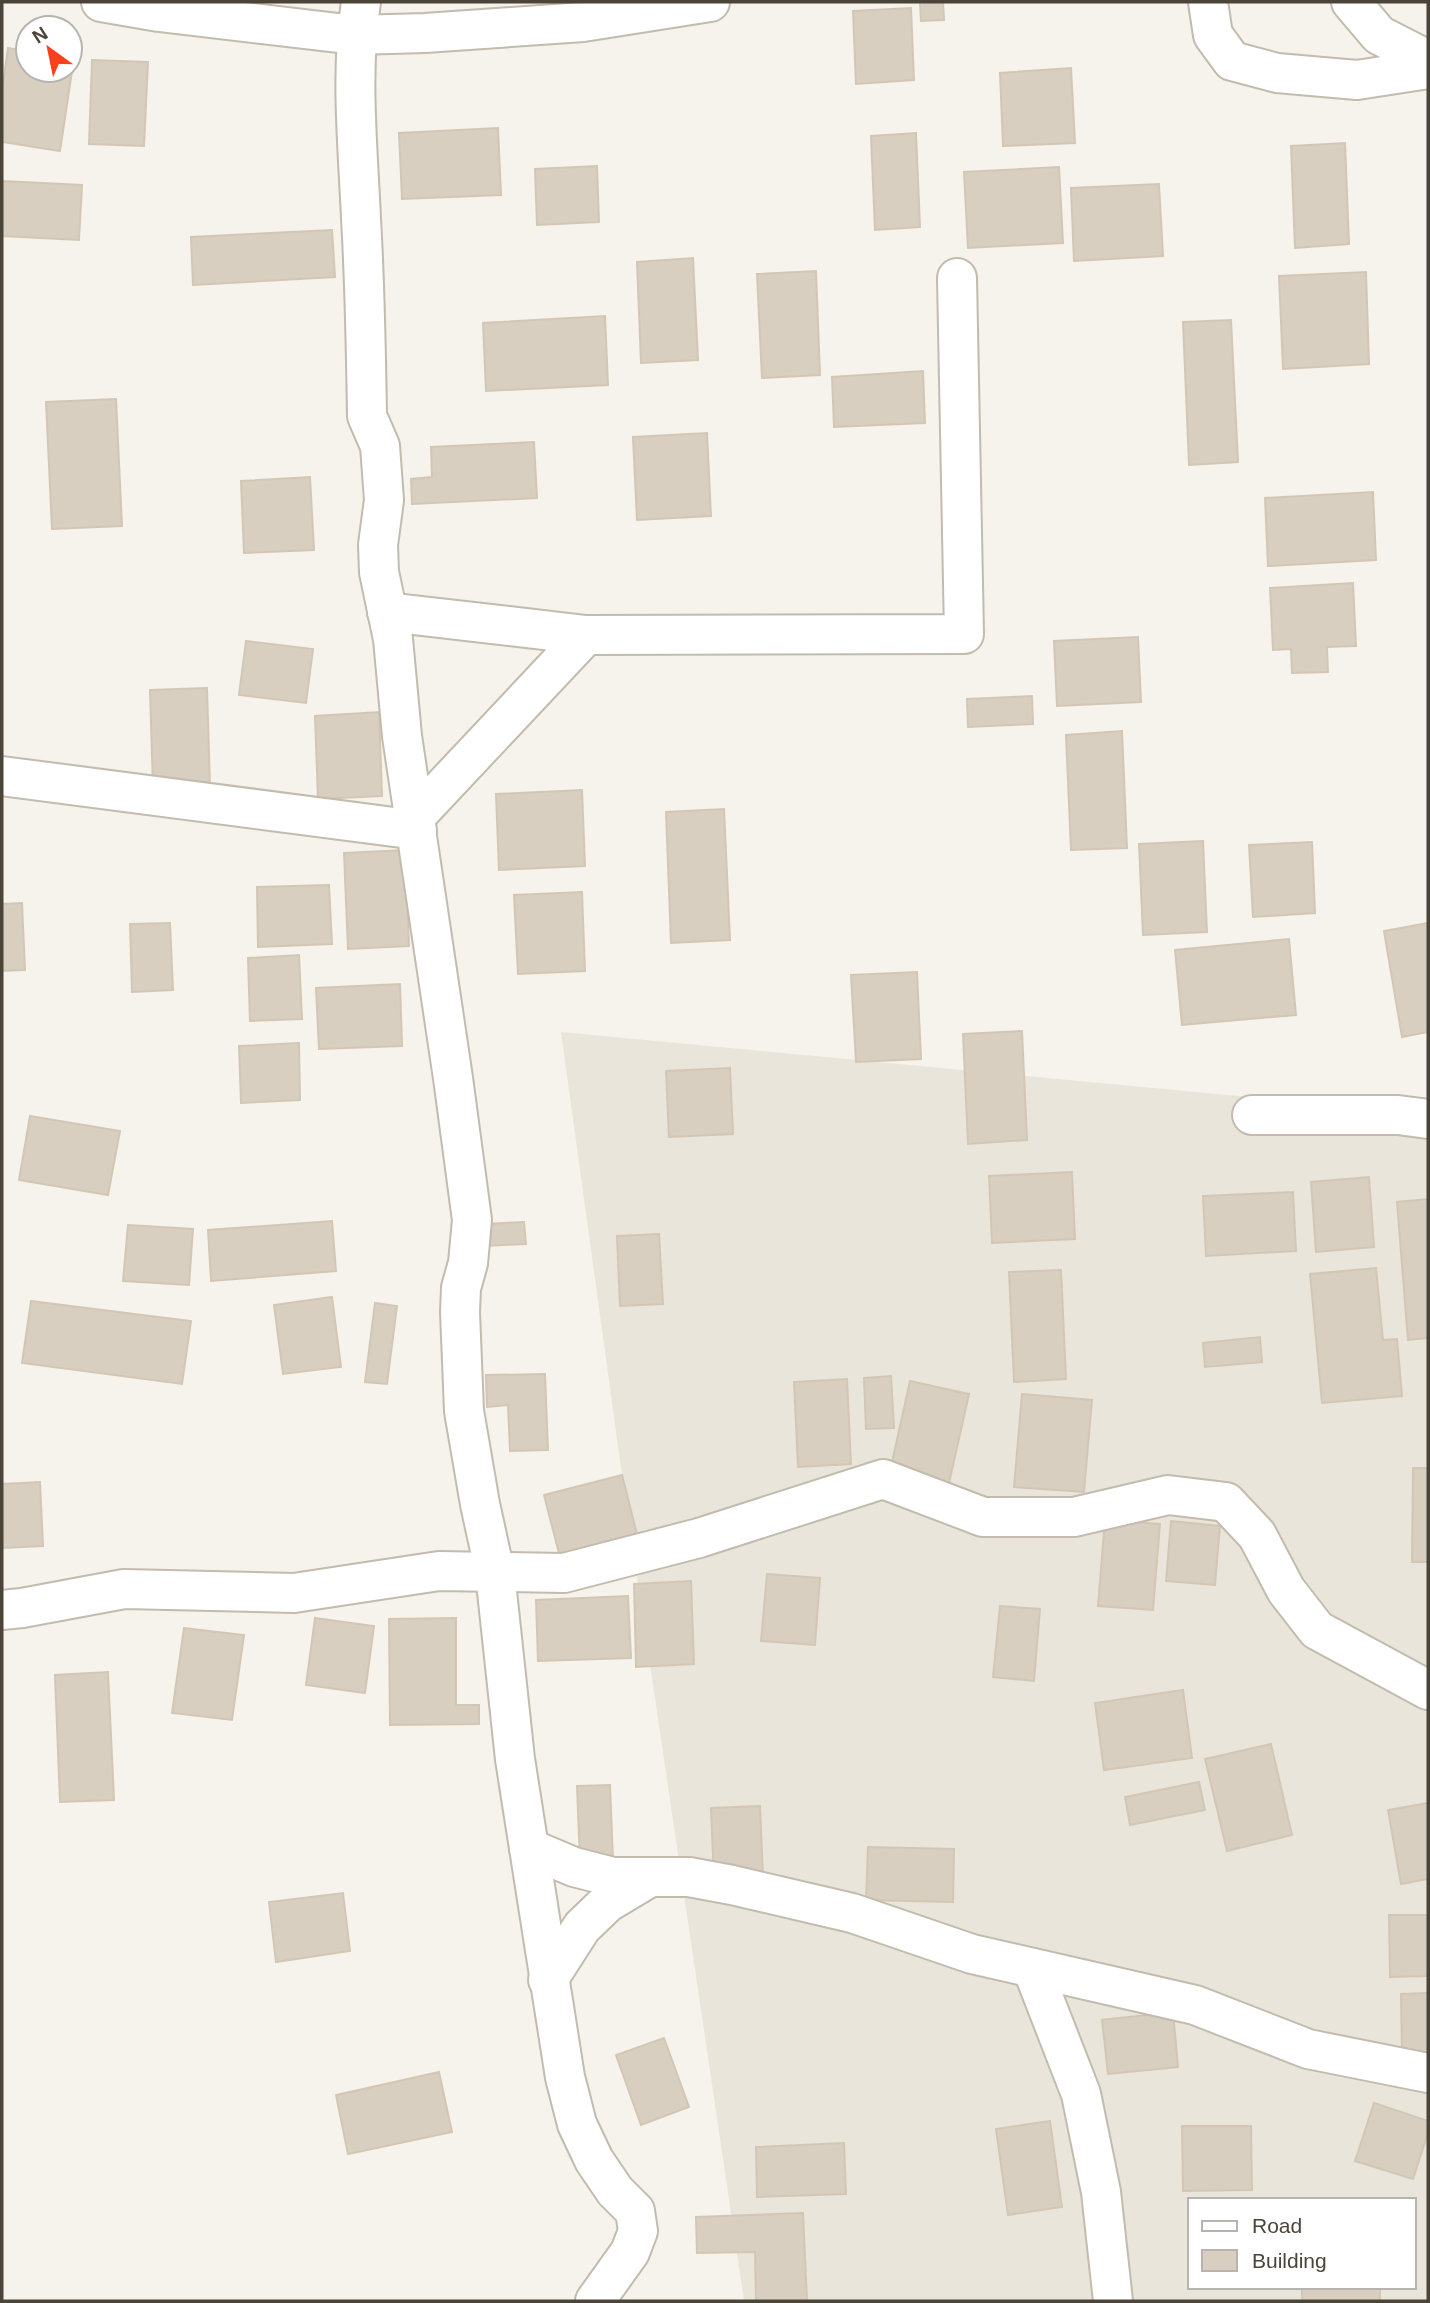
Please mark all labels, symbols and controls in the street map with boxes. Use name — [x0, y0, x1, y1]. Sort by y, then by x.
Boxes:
north arrow — [14, 14, 84, 84]
text: N — [29, 23, 51, 48]
legend — [1188, 2198, 1416, 2289]
text: Road — [1252, 2214, 1302, 2237]
text: Building — [1252, 2249, 1327, 2272]

